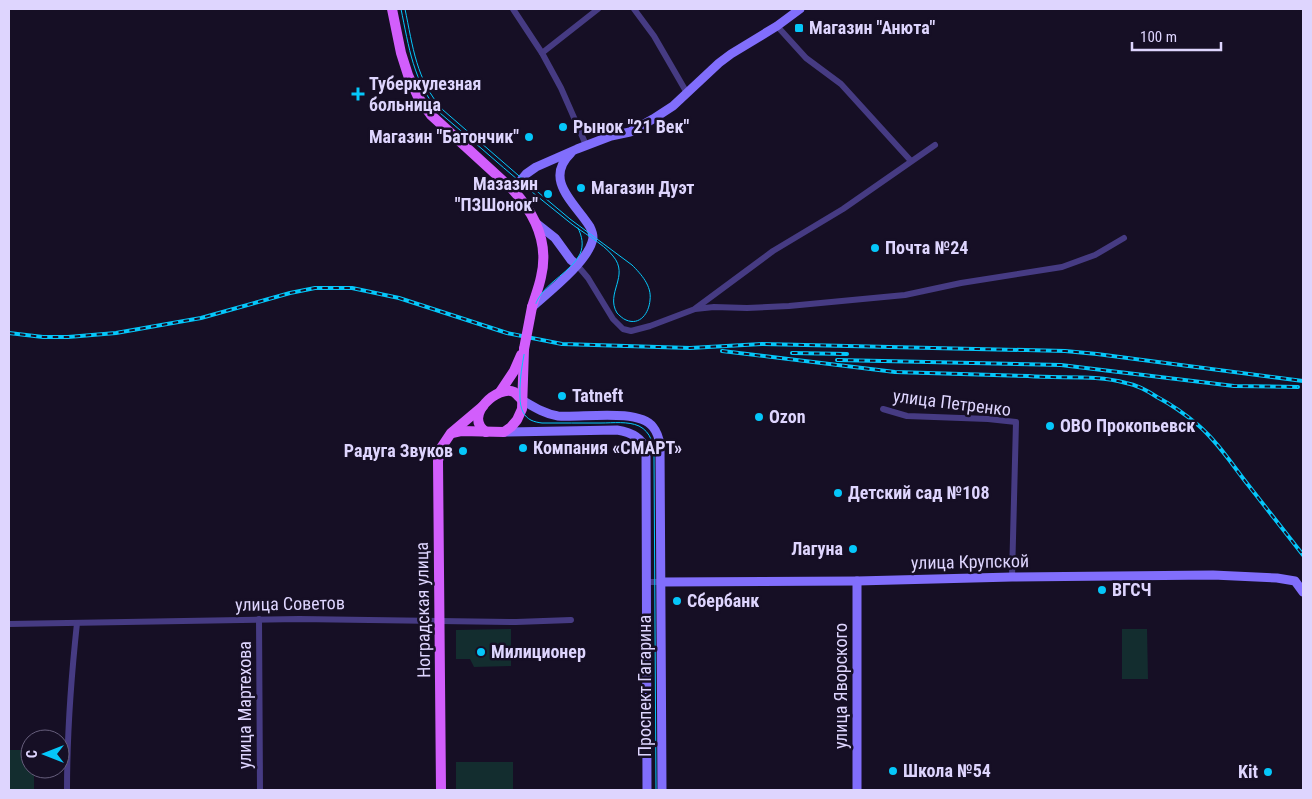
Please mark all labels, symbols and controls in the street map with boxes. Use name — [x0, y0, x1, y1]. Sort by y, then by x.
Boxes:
place label: Магазин "Анюта" — [809, 17, 936, 38]
scale bar — [1132, 20, 1221, 52]
marker: Магазин "Анюта" — [793, 22, 805, 34]
text: 100 m — [1140, 28, 1177, 46]
place label: Туберкулезная больница — [369, 73, 481, 115]
marker: Туберкулезная больница — [351, 87, 365, 101]
place label: Рынок "21 Век" — [573, 116, 689, 137]
marker: Рынок "21 Век" — [557, 121, 569, 133]
place label: Магазин "Батончик" — [369, 126, 519, 147]
marker: Магазин "Батончик" — [523, 131, 535, 143]
place label: Мазазин "ПЗШонок" — [455, 173, 538, 215]
place label: Магазин Дуэт — [591, 177, 694, 198]
marker: Магазин Дуэт — [575, 182, 587, 194]
marker: Мазазин "ПЗШонок" — [542, 188, 554, 200]
place label: Почта №24 — [885, 237, 968, 258]
marker: Почта №24 — [869, 242, 881, 254]
place label: Tatneft — [572, 385, 624, 406]
street label: улица Петренко — [892, 385, 1012, 420]
marker: Tatneft — [556, 390, 568, 402]
place label: Ozon — [769, 406, 806, 427]
marker: Ozon — [753, 411, 765, 423]
place label: ОВО Прокопьевск — [1060, 415, 1195, 436]
marker: ОВО Прокопьевск — [1044, 420, 1056, 432]
place label: Компания «СМАРТ» — [533, 437, 682, 458]
place label: Радуга Звуков — [344, 440, 453, 461]
marker: Компания «СМАРТ» — [517, 442, 529, 454]
marker: Радуга Звуков — [457, 445, 469, 457]
place label: Детский сад №108 — [848, 482, 989, 503]
marker: Детский сад №108 — [832, 487, 844, 499]
place label: Лагуна — [791, 538, 843, 559]
street label: Ноградская улица — [411, 542, 434, 678]
marker: Лагуна — [847, 543, 859, 555]
street label: улица Крупской — [911, 550, 1029, 573]
place label: ВГСЧ — [1112, 579, 1152, 600]
marker: ВГСЧ — [1096, 584, 1108, 596]
place label: Сбербанк — [687, 590, 759, 611]
street label: улица Советов — [235, 592, 345, 615]
marker: Сбербанк — [671, 595, 683, 607]
street label: Проспект Гагарина — [634, 615, 655, 757]
street label: улица Яворского — [830, 623, 851, 749]
street label: улица Мартехова — [234, 641, 255, 769]
place label: Милиционер — [491, 641, 586, 662]
marker: Милиционер — [475, 646, 487, 658]
north arrow — [20, 729, 70, 779]
text: С — [24, 750, 40, 758]
place label: Школа №54 — [903, 760, 991, 781]
place label: Kit — [1238, 761, 1258, 782]
marker: Школа №54 — [887, 765, 899, 777]
marker: Kit — [1262, 766, 1274, 778]

